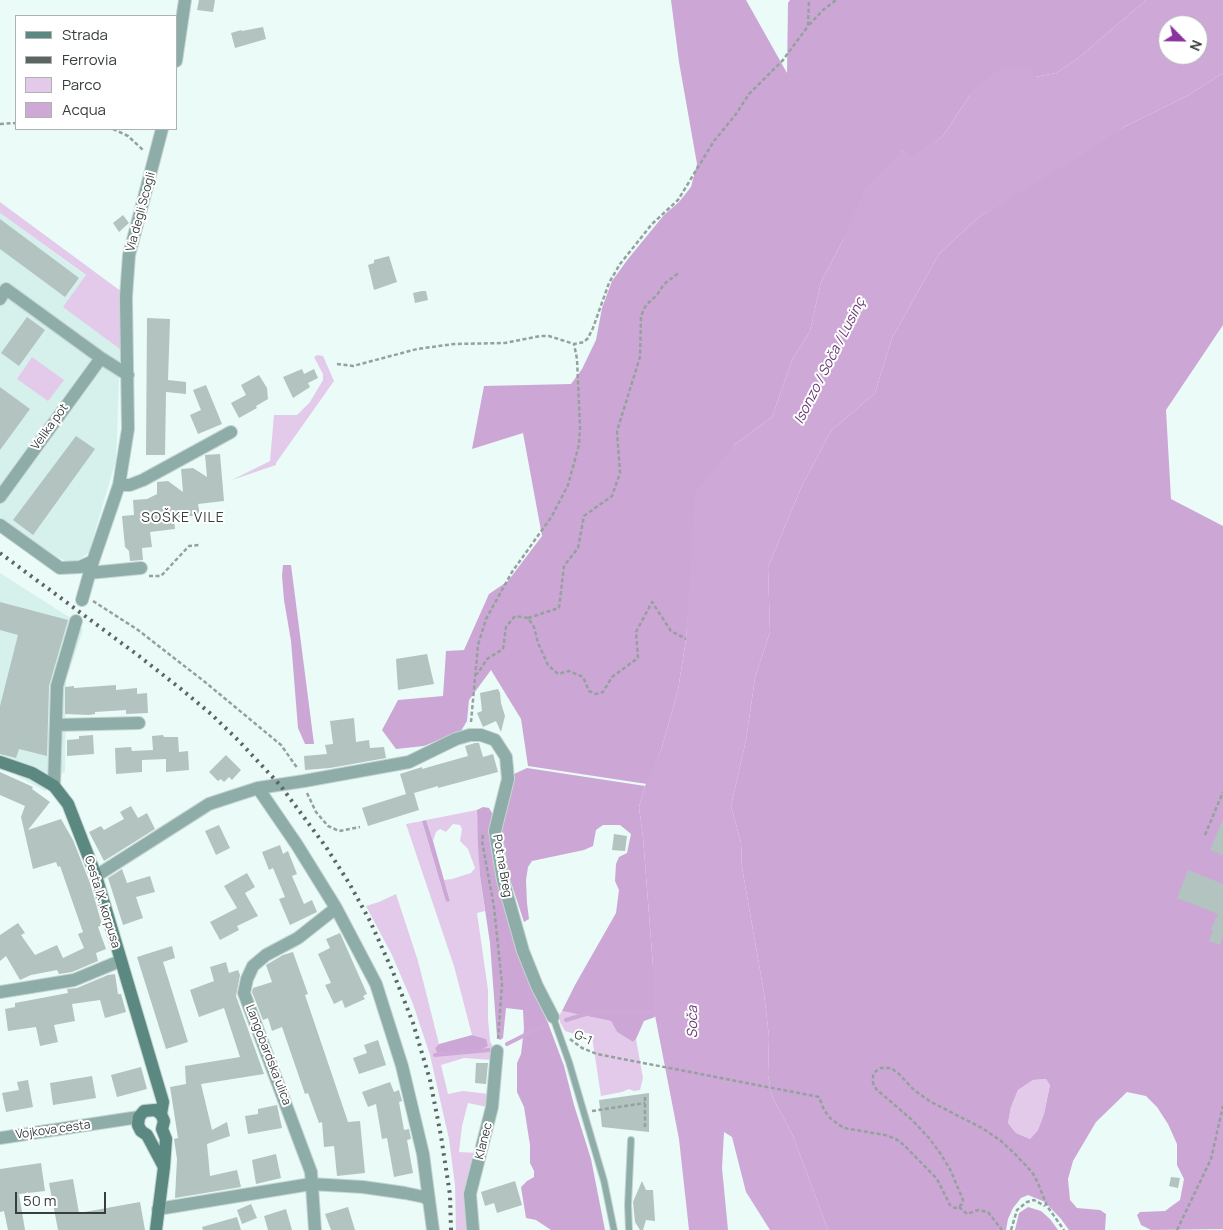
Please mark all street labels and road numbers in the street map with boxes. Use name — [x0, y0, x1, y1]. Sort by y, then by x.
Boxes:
street label: Via degli Scogli — [123, 171, 159, 253]
street label: Velika pot — [29, 401, 71, 453]
street label: Pot na Breg — [489, 834, 515, 898]
street label: Cesta IX. korpusa — [81, 854, 123, 950]
street label: Langobardska ulica — [242, 1003, 294, 1107]
street label: G-1 — [572, 1028, 594, 1048]
street label: Vojkova cesta — [15, 1118, 91, 1142]
street label: Klanec — [472, 1121, 496, 1161]

